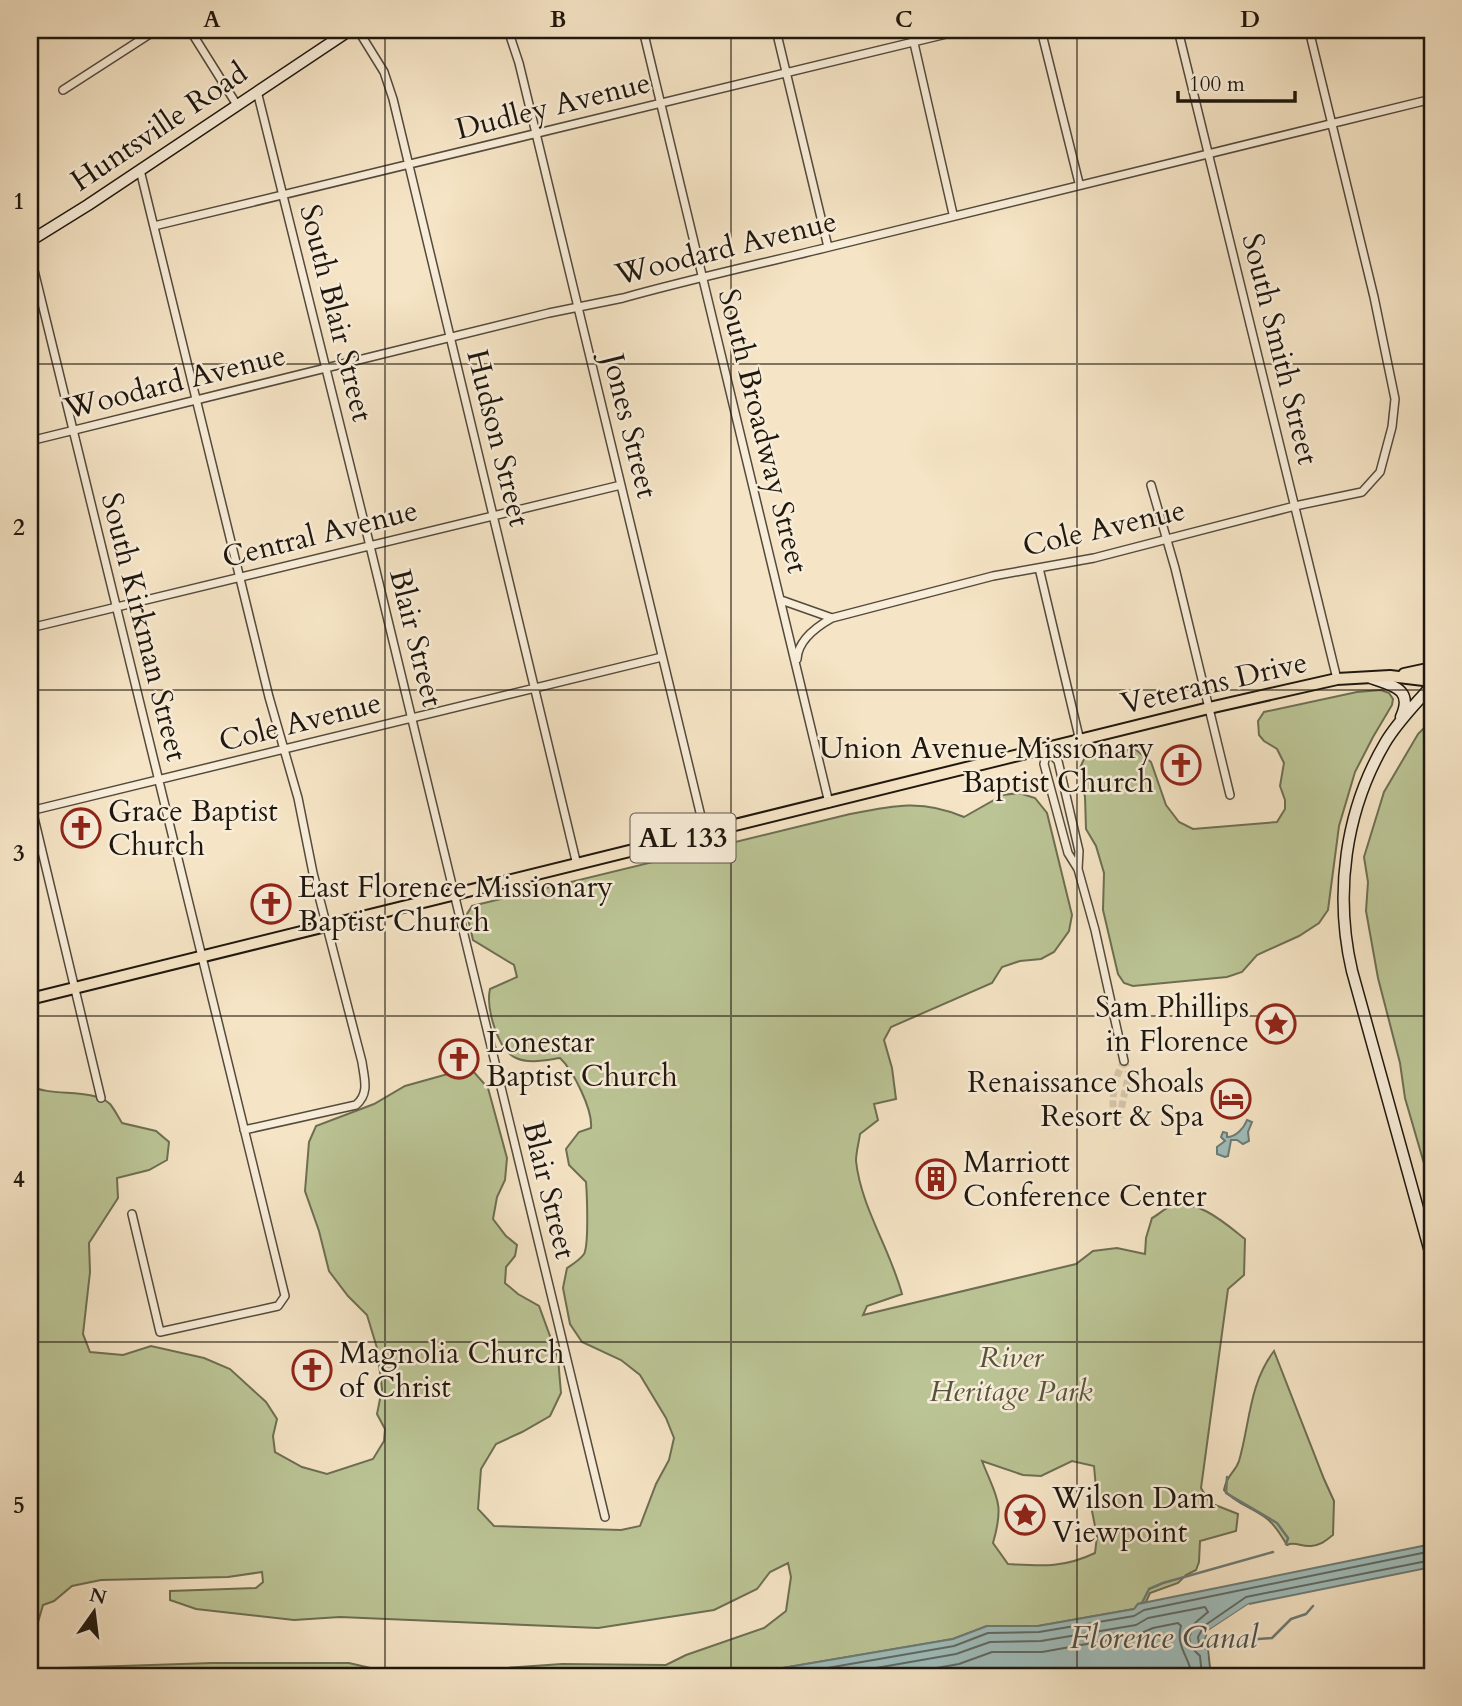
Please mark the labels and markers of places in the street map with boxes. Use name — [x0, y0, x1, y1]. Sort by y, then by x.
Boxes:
place label: Union Avenue Missionary Baptist Church — [819, 728, 1155, 803]
church icon: Union Avenue Missionary Baptist Church — [1160, 744, 1202, 786]
place label: Grace Baptist Church — [108, 791, 278, 866]
church icon: Grace Baptist Church — [60, 807, 102, 849]
place label: East Florence Missionary Baptist Church — [298, 867, 613, 942]
church icon: East Florence Missionary Baptist Church — [250, 883, 292, 925]
place label: Sam Phillips in Florence — [1095, 987, 1249, 1062]
place icon: Sam Phillips in Florence — [1255, 1003, 1297, 1045]
place label: Lonestar Baptist Church — [486, 1022, 678, 1097]
church icon: Lonestar Baptist Church — [438, 1038, 480, 1080]
place label: Renaissance Shoals Resort & Spa — [967, 1062, 1204, 1137]
hotel icon: Renaissance Shoals Resort & Spa — [1210, 1078, 1252, 1120]
place label: Marriott Conference Center — [963, 1142, 1207, 1217]
building icon: Marriott Conference Center — [915, 1158, 957, 1200]
place label: Magnolia Church of Christ — [339, 1333, 565, 1408]
church icon: Magnolia Church of Christ — [291, 1349, 333, 1391]
place label: Wilson Dam Viewpoint — [1051, 1478, 1216, 1553]
place icon: Wilson Dam Viewpoint — [1004, 1494, 1046, 1536]

